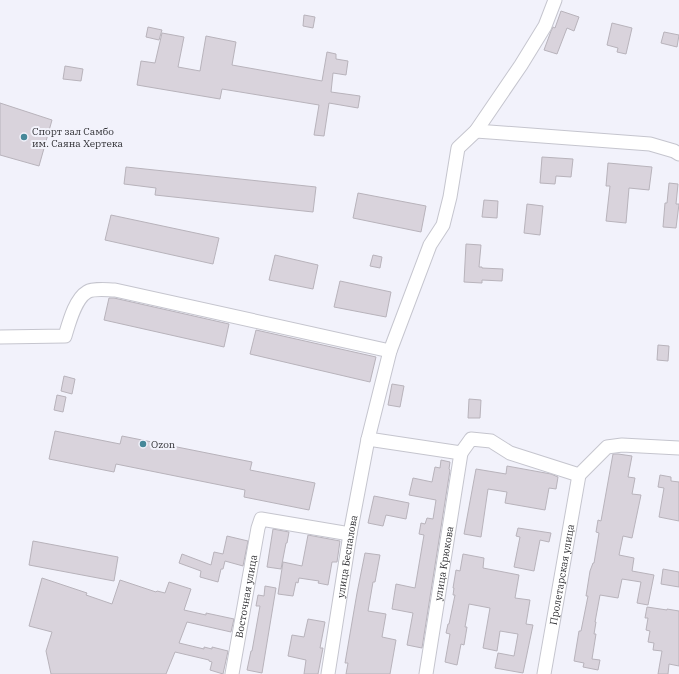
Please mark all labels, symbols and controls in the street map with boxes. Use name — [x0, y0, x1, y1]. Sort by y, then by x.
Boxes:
place label: Спорт зал Самбо им. Саяна Хертека — [32, 125, 124, 150]
marker: Спорт зал Самбо им. Саяна Хертека — [19, 132, 29, 142]
place label: Ozon — [151, 438, 176, 451]
marker: Ozon — [138, 439, 148, 449]
street label: улица Беспалова — [334, 514, 361, 599]
street label: Пролетарская улица — [547, 523, 577, 626]
street label: улица Крюкова — [432, 525, 456, 602]
street label: Восточная улица — [233, 553, 260, 639]

